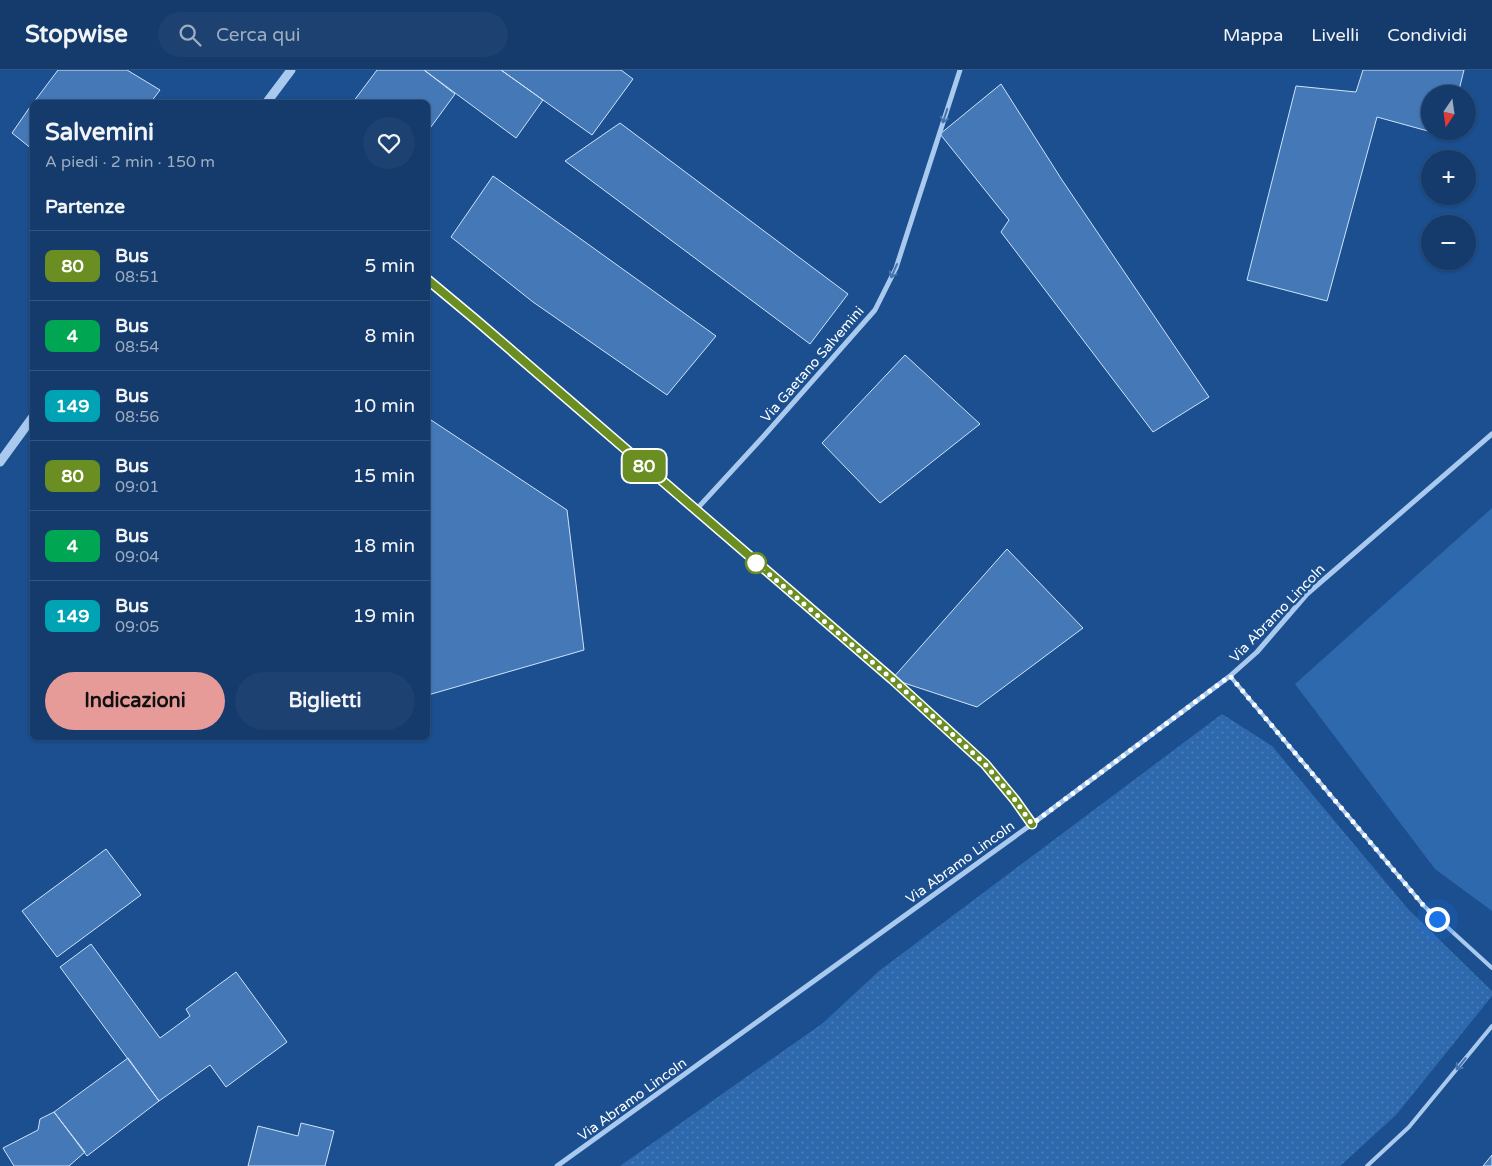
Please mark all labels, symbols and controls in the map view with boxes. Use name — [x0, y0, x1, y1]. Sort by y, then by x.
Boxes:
search box — [158, 12, 508, 57]
text: Stopwise — [25, 20, 128, 49]
icon: search — [176, 21, 204, 49]
text: Cerca qui — [216, 24, 301, 46]
text: Mappa — [1223, 24, 1283, 46]
text: Livelli — [1311, 24, 1359, 46]
text: Condividi — [1387, 24, 1467, 46]
north arrow — [1421, 85, 1476, 140]
map controls — [1421, 85, 1476, 270]
one-way arrow — [940, 108, 949, 124]
button: heart — [363, 117, 415, 169]
text: Salvemini — [45, 118, 154, 147]
button: + — [1421, 150, 1476, 205]
text: A piedi · 2 min · 150 m — [45, 152, 215, 172]
text: Partenze — [45, 196, 125, 218]
button: − — [1421, 215, 1476, 270]
text: Bus — [115, 245, 149, 267]
text: 80 — [61, 255, 84, 277]
text: 5 min — [364, 255, 415, 277]
one-way arrow — [889, 263, 899, 278]
text: 08:51 — [115, 267, 159, 287]
street label: Via Gaetano Salvemini — [757, 303, 867, 426]
text: Bus — [115, 315, 149, 337]
text: 4 — [67, 325, 78, 347]
text: 8 min — [364, 325, 415, 347]
text: 08:54 — [115, 337, 159, 357]
text: Bus — [115, 385, 149, 407]
text: 149 — [56, 395, 89, 417]
text: 10 min — [352, 395, 415, 417]
text: 08:56 — [115, 407, 159, 427]
line badge: 80 — [622, 450, 666, 482]
text: Bus — [115, 455, 149, 477]
text: 80 — [633, 455, 655, 477]
text: 80 — [61, 465, 84, 487]
text: 15 min — [352, 465, 415, 487]
text: 09:01 — [115, 477, 159, 497]
text: Bus — [115, 525, 149, 547]
text: 4 — [67, 535, 78, 557]
text: 18 min — [352, 535, 415, 557]
text: 09:04 — [115, 547, 159, 567]
unlabelled marker — [745, 552, 767, 574]
street label: Via Abramo Lincoln — [1226, 561, 1329, 666]
text: Bus — [115, 595, 149, 617]
text: 149 — [56, 605, 89, 627]
text: 19 min — [352, 605, 415, 627]
text: 09:05 — [115, 617, 159, 637]
button: Indicazioni — [45, 672, 225, 730]
button: Biglietti — [235, 672, 415, 730]
street label: Via Abramo Lincoln — [903, 817, 1018, 907]
your location — [1425, 907, 1450, 932]
street label: Via Abramo Lincoln — [575, 1054, 690, 1144]
one-way arrow — [1456, 1057, 1467, 1070]

